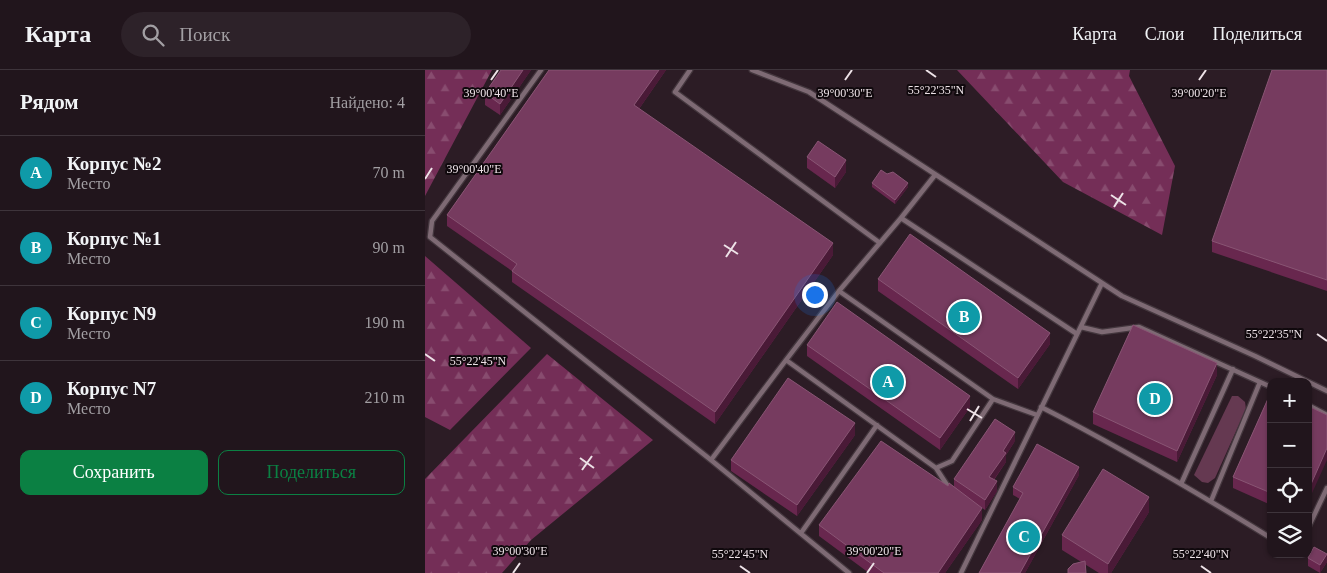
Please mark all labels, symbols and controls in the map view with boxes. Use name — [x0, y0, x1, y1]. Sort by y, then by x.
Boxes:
search box — [121, 12, 471, 57]
text: Карта — [25, 21, 91, 47]
icon: search — [139, 21, 167, 49]
text: Поиск — [179, 24, 230, 45]
text: Карта — [1072, 24, 1117, 44]
text: Слои — [1145, 24, 1184, 44]
text: Поделиться — [1212, 24, 1302, 44]
text: 55°22'35"N — [908, 83, 965, 97]
text: 39°00'40"E — [463, 86, 519, 100]
text: 39°00'30"E — [817, 86, 873, 100]
text: 39°00'20"E — [1171, 86, 1227, 100]
text: Рядом — [20, 90, 79, 114]
text: Найдено: 4 — [330, 94, 405, 111]
text: Корпус №2 — [67, 153, 162, 174]
text: 39°00'40"E — [446, 162, 502, 176]
text: A — [30, 164, 42, 181]
text: 70 m — [373, 164, 405, 181]
text: Место — [67, 175, 110, 192]
text: Корпус №1 — [67, 228, 162, 249]
text: B — [31, 239, 41, 256]
text: 90 m — [373, 239, 405, 256]
text: Место — [67, 250, 110, 267]
your location — [802, 282, 828, 308]
pin: B — [948, 298, 980, 336]
text: Корпус N9 — [67, 303, 156, 324]
text: C — [30, 314, 42, 331]
text: 190 m — [365, 314, 405, 331]
text: Место — [67, 325, 110, 342]
text: 55°22'35"N — [1246, 327, 1303, 341]
text: 55°22'45"N — [450, 354, 507, 368]
pin: A — [872, 363, 904, 401]
text: Корпус N7 — [67, 378, 156, 399]
map controls — [1267, 378, 1312, 558]
button: + — [1267, 378, 1312, 423]
pin: D — [1139, 380, 1171, 418]
text: D — [30, 389, 42, 406]
text: 210 m — [365, 389, 405, 406]
text: Место — [67, 400, 110, 417]
button: − — [1267, 423, 1312, 468]
button: Сохранить — [20, 450, 208, 495]
button: Поделиться — [218, 450, 405, 495]
button: locate — [1267, 468, 1312, 513]
button: layers — [1267, 513, 1312, 558]
pin: C — [1008, 518, 1040, 556]
text: 39°00'30"E — [492, 544, 548, 558]
text: 39°00'20"E — [846, 544, 902, 558]
text: 55°22'45"N — [712, 547, 769, 561]
text: 55°22'40"N — [1173, 547, 1230, 561]

